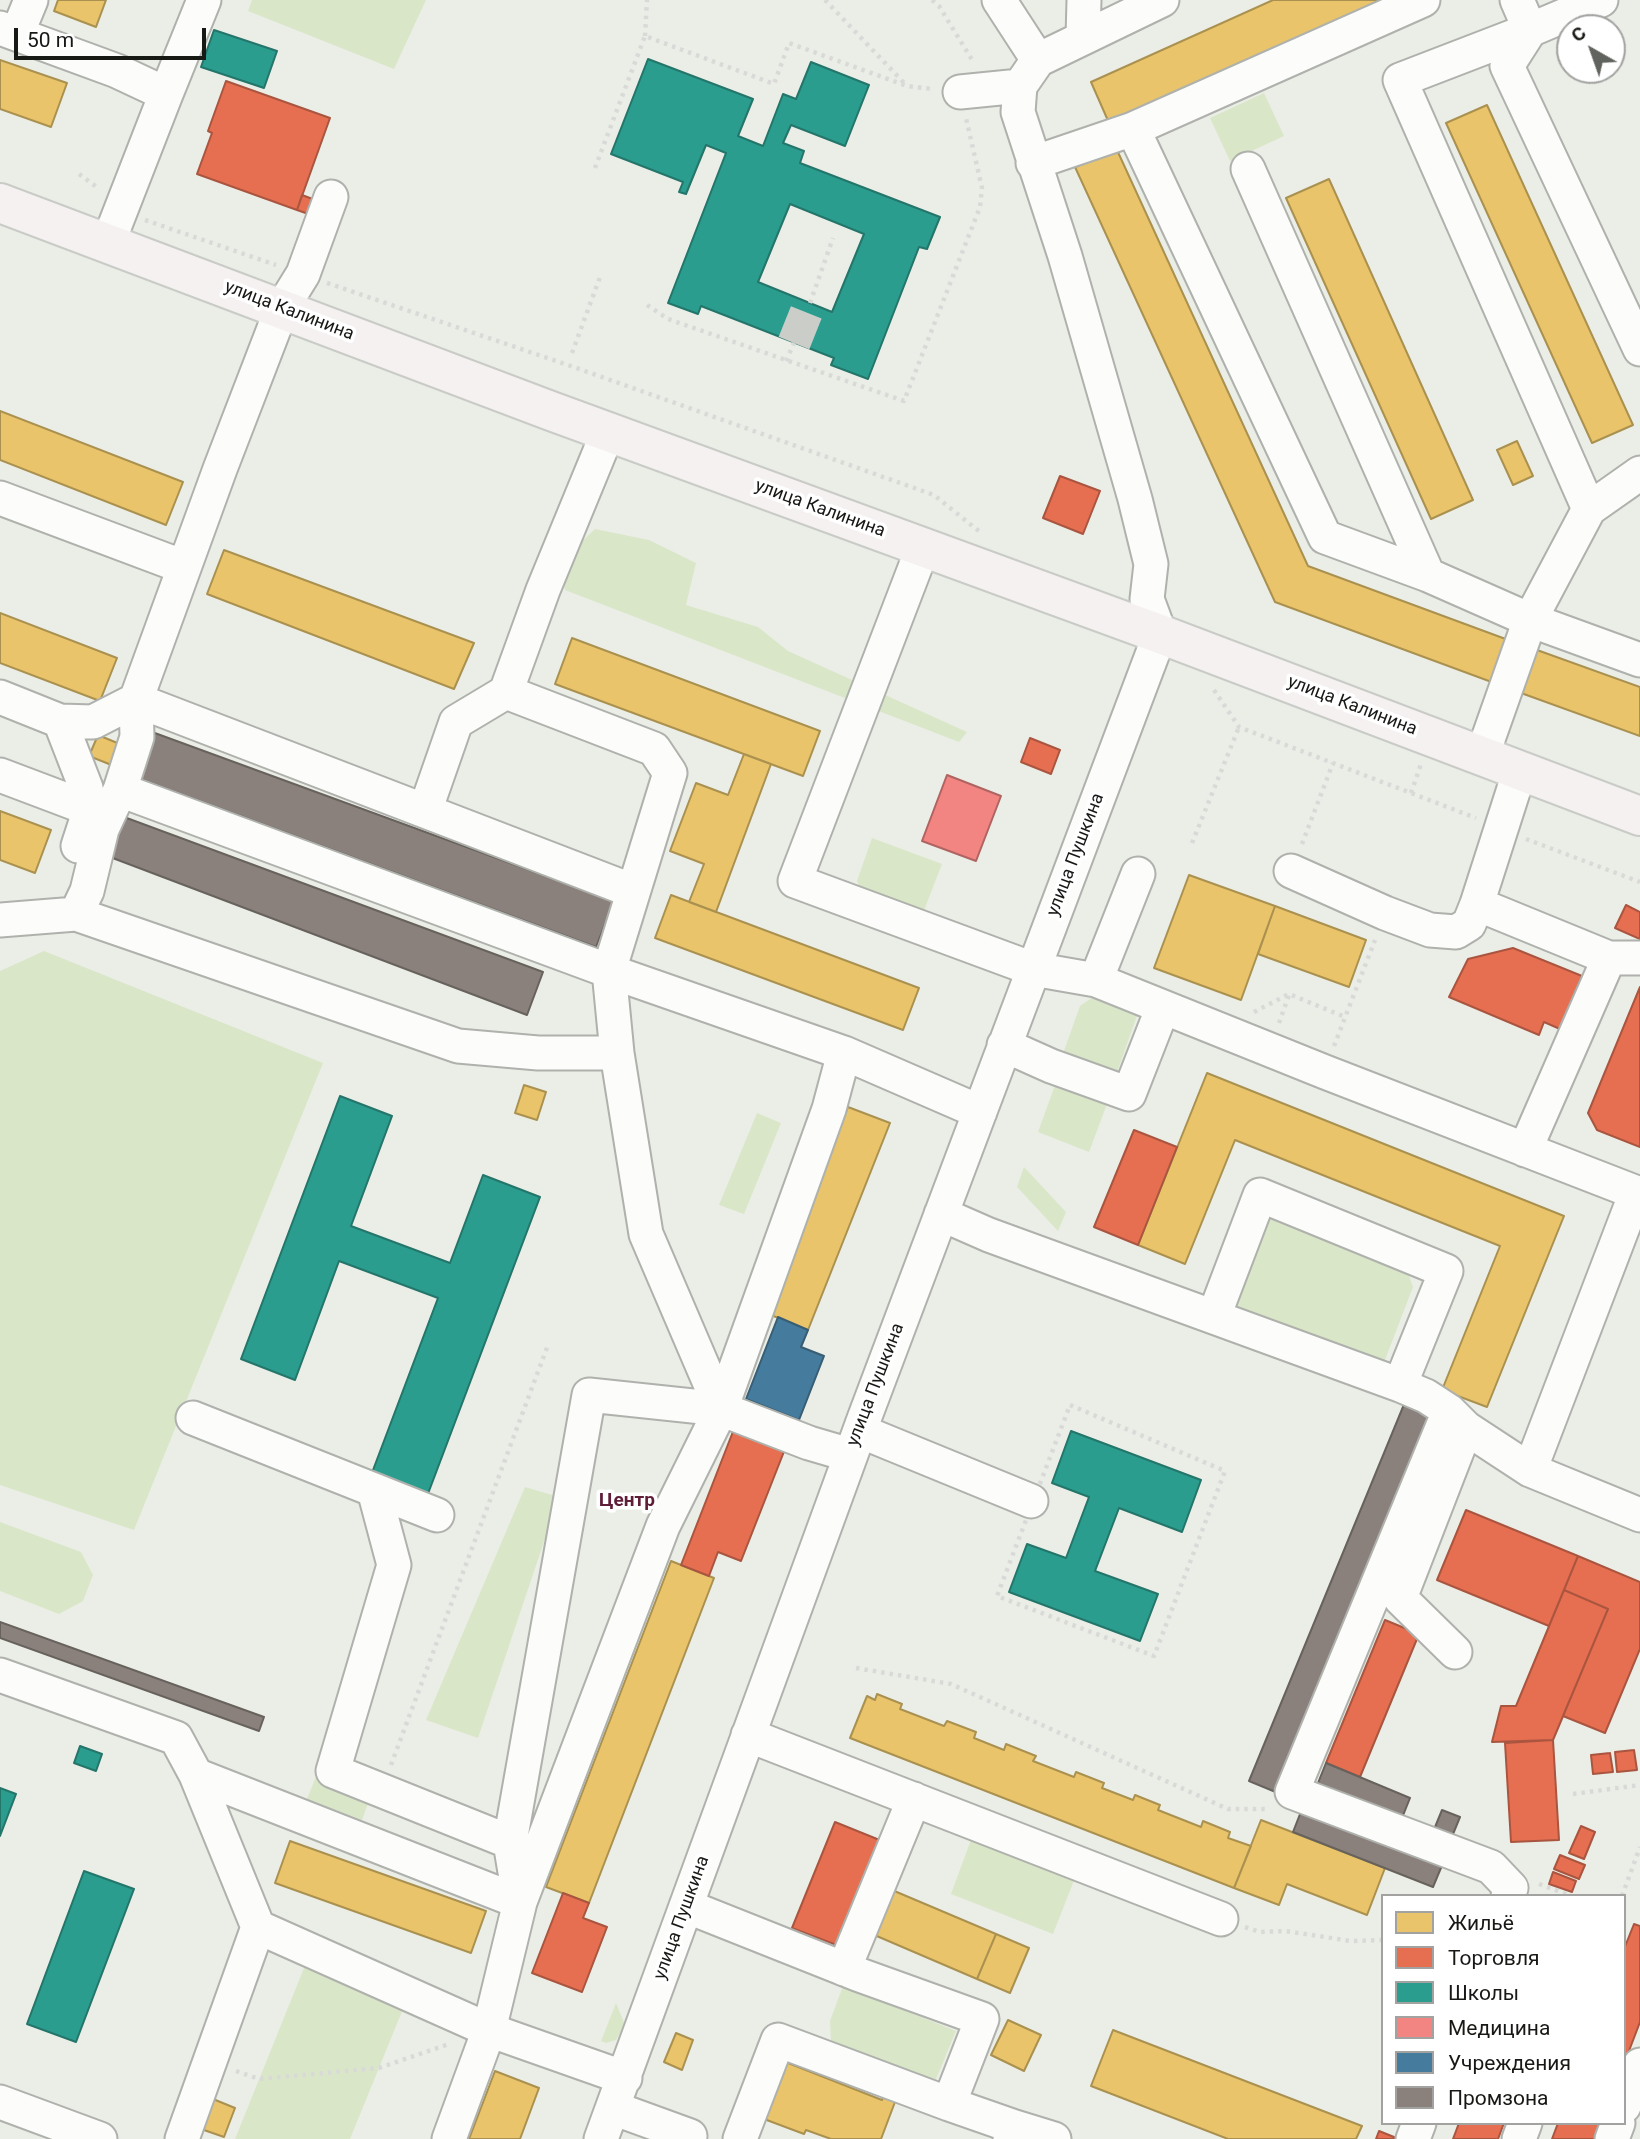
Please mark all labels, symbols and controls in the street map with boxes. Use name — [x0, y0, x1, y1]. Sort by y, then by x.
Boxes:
scale bar — [18, 14, 210, 58]
north arrow — [1556, 14, 1626, 84]
text: С — [1566, 21, 1591, 47]
text: 50 m — [27, 28, 74, 52]
street label: улица Калинина — [221, 276, 357, 346]
street label: улица Калинина — [752, 475, 888, 543]
street label: улица Калинина — [1284, 671, 1420, 741]
street label: улица Пушкина — [1043, 790, 1109, 920]
street label: улица Пушкина — [843, 1320, 909, 1450]
district label: Центр — [599, 1490, 655, 1512]
street label: улица Пушкина — [650, 1853, 714, 1983]
legend — [1381, 1894, 1626, 2125]
text: Жильё — [1448, 1911, 1514, 1935]
text: Торговля — [1448, 1946, 1540, 1970]
text: Школы — [1448, 1981, 1519, 2005]
text: Медицина — [1448, 2016, 1550, 2040]
text: Учреждения — [1448, 2051, 1571, 2075]
text: Промзона — [1448, 2086, 1549, 2110]

